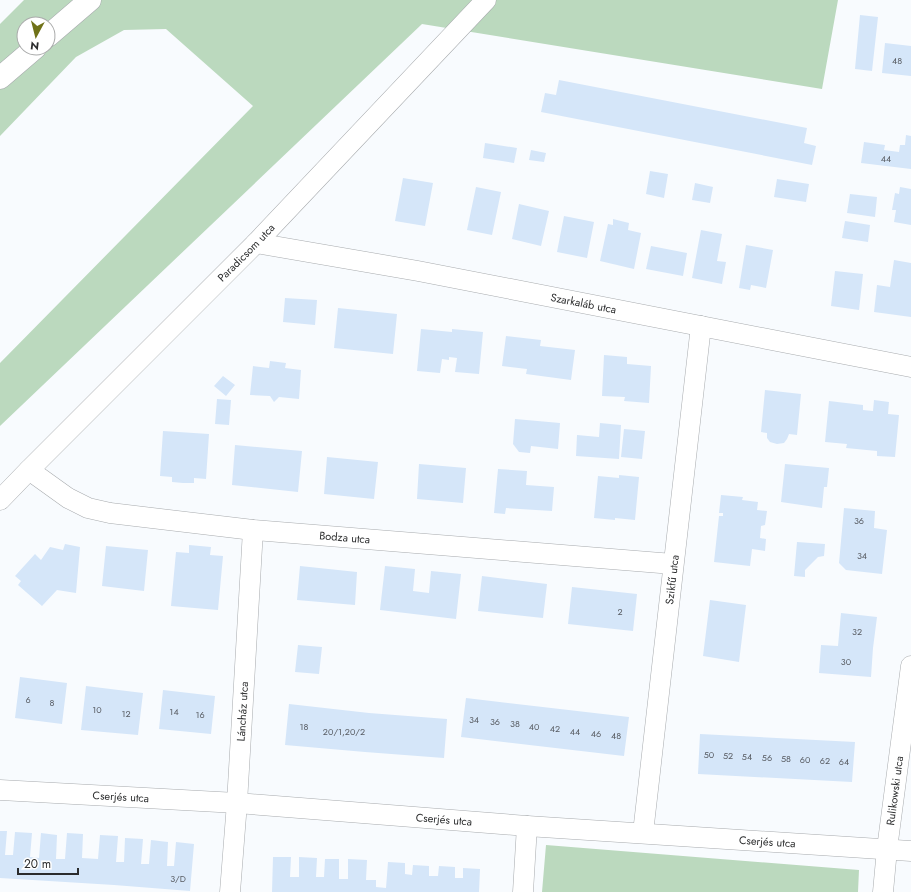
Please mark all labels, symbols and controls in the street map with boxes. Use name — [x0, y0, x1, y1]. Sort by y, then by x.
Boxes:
north arrow — [16, 16, 56, 56]
text: N — [29, 37, 40, 54]
house number: 48 — [892, 54, 902, 67]
house number: 44 — [881, 152, 891, 165]
street label: Paradicsom utca — [214, 220, 278, 285]
street label: Szarkaláb utca — [549, 289, 618, 317]
house number: 36 — [854, 514, 864, 527]
street label: Bodza utca — [319, 527, 371, 547]
house number: 34 — [857, 549, 867, 562]
street label: Szikfű utca — [661, 554, 683, 605]
house number: 2 — [617, 605, 623, 618]
house number: 32 — [852, 625, 862, 638]
house number: 30 — [841, 655, 852, 668]
street label: Láncház utca — [233, 681, 252, 742]
house number: 6 — [25, 693, 31, 706]
house number: 8 — [50, 696, 55, 709]
house number: 10 — [92, 703, 102, 716]
house number: 14 — [169, 705, 179, 718]
house number: 12 — [121, 707, 131, 720]
house number: 16 — [195, 708, 205, 721]
house number: 34 — [469, 713, 479, 726]
house number: 36 — [490, 715, 500, 728]
house number: 38 — [510, 717, 520, 730]
house number: 18 — [300, 720, 309, 733]
house number: 40 — [529, 720, 540, 733]
house number: 42 — [550, 722, 560, 735]
house number: 20/1,20/2 — [323, 725, 365, 738]
house number: 44 — [570, 725, 580, 738]
house number: 46 — [591, 727, 601, 740]
house number: 48 — [611, 729, 621, 742]
house number: 50 — [704, 748, 715, 761]
house number: 52 — [723, 749, 733, 762]
house number: 54 — [742, 750, 752, 763]
house number: 56 — [762, 751, 772, 764]
house number: 58 — [781, 752, 791, 765]
house number: 60 — [800, 753, 811, 766]
house number: 62 — [820, 754, 830, 767]
house number: 64 — [839, 755, 849, 768]
street label: Rulikowski utca — [882, 755, 907, 826]
street label: Cserjés utca — [92, 787, 150, 806]
street label: Cserjés utca — [415, 809, 473, 830]
street label: Cserjés utca — [738, 832, 796, 851]
scale bar — [18, 850, 78, 876]
text: 20 m — [24, 855, 51, 873]
house number: 3/D — [170, 872, 186, 885]

